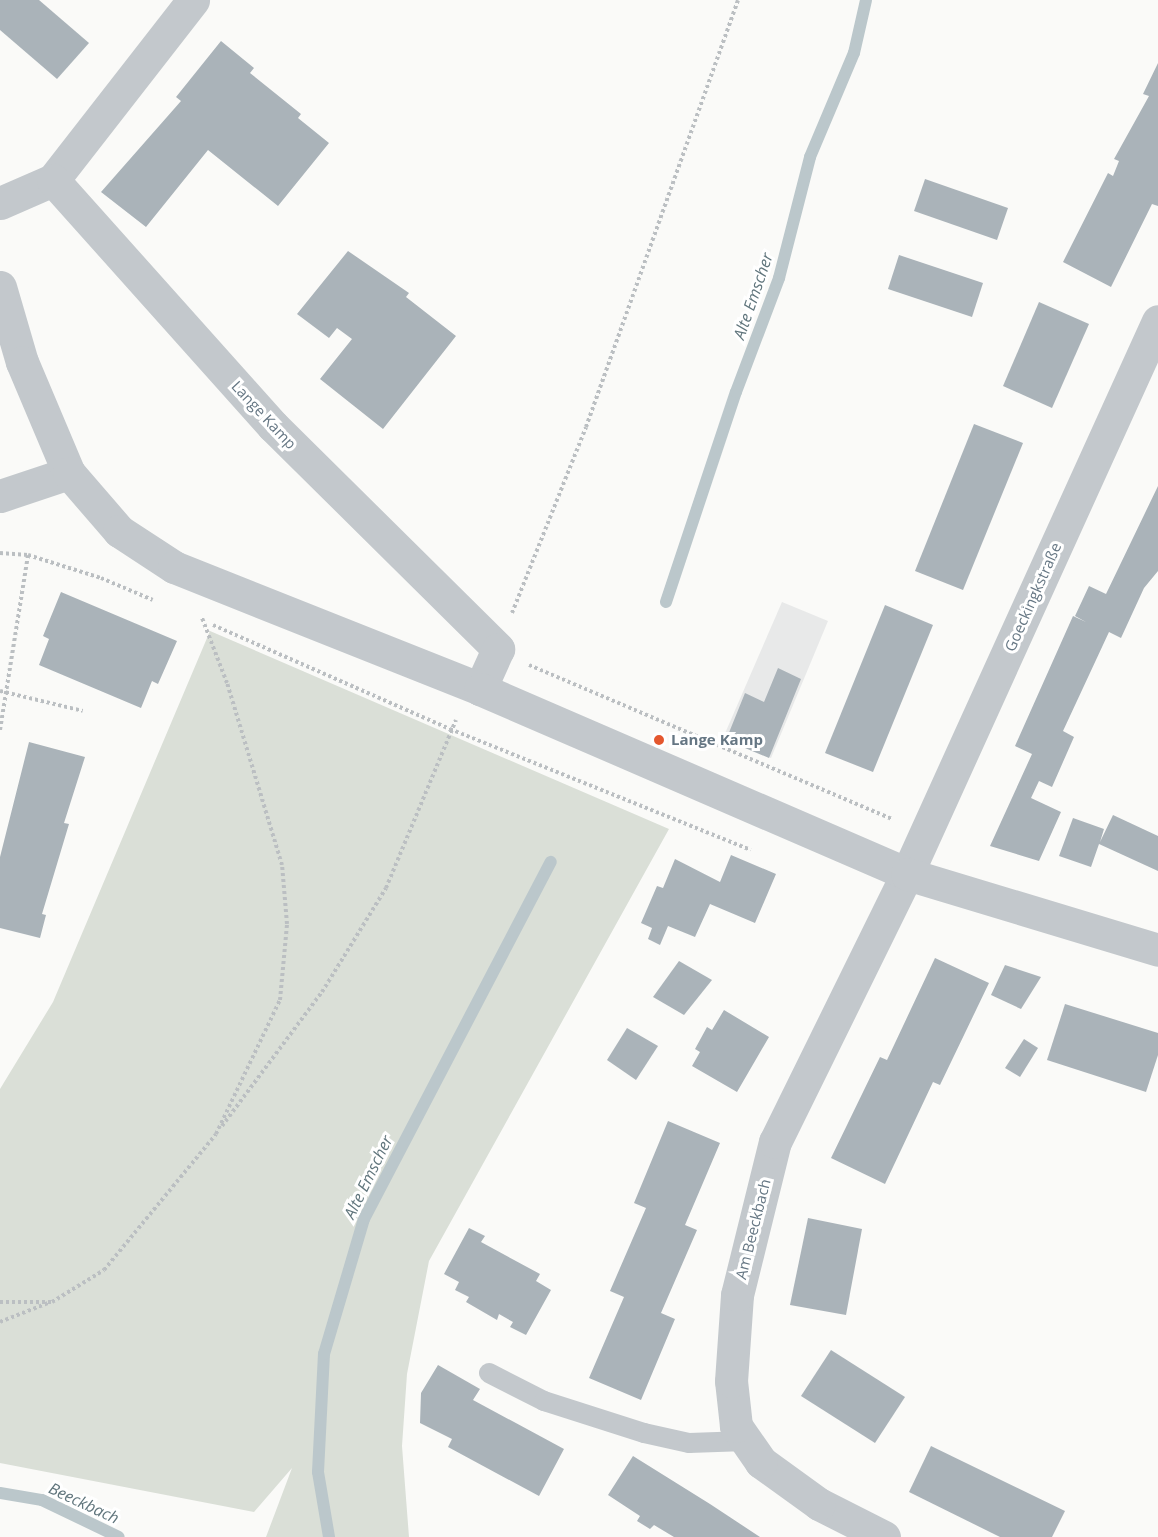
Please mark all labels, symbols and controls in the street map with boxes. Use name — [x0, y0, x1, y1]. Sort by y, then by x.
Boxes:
water label: Alte Emscher — [729, 250, 777, 342]
street label: Lange Kamp — [228, 377, 300, 453]
street label: Goeckingkstraße — [1001, 540, 1065, 654]
place label: Lange Kamp — [671, 731, 763, 749]
marker: Lange Kamp — [652, 733, 666, 747]
water label: Alte Emscher — [340, 1132, 396, 1222]
street label: Am Beeckbach — [732, 1177, 774, 1281]
water label: Beeckbach — [46, 1478, 122, 1528]

